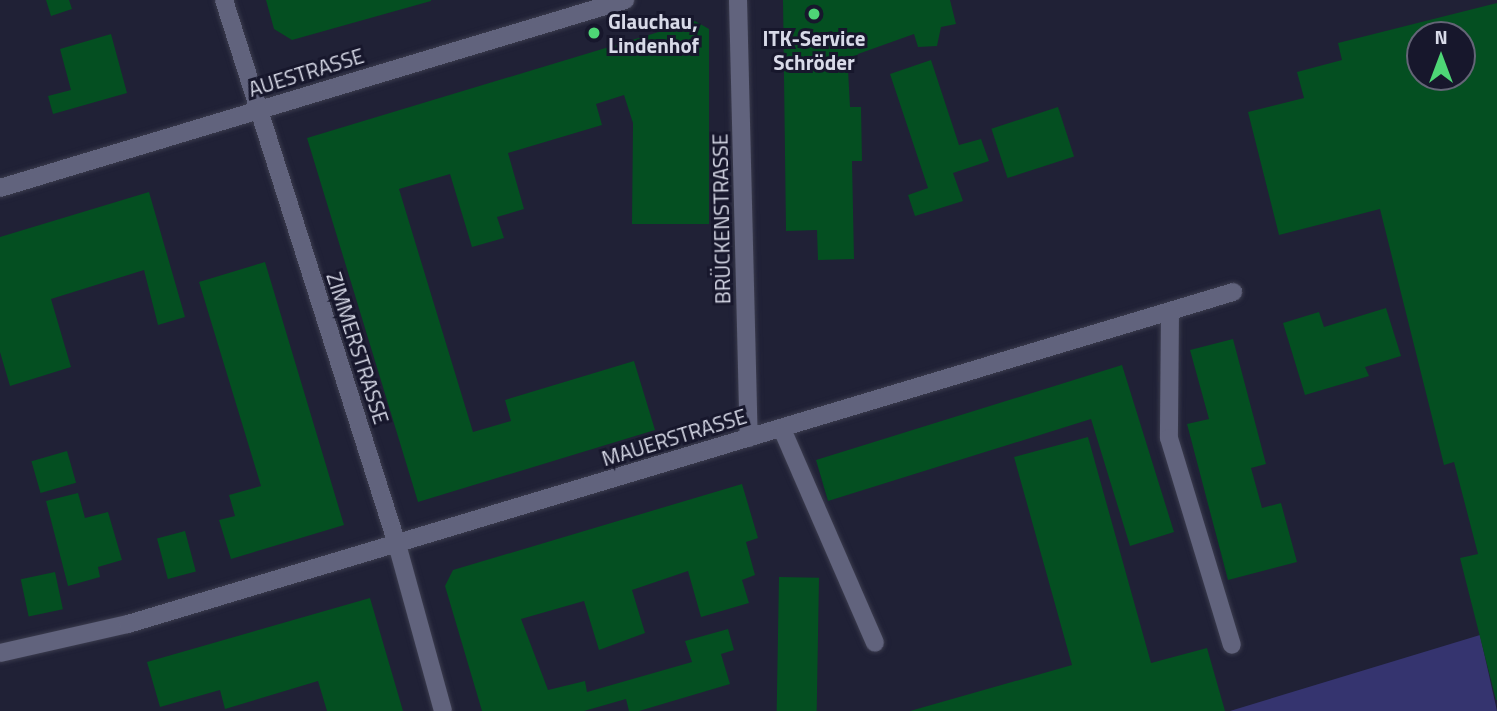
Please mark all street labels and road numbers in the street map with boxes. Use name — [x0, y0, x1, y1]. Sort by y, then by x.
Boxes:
street label: AUESTRASSE — [245, 42, 367, 102]
street label: BRÜCKENSTRASSE — [707, 134, 735, 304]
street label: ZIMMERSTRASSE — [322, 269, 394, 427]
street label: MAUERSTRASSE — [599, 403, 749, 471]

